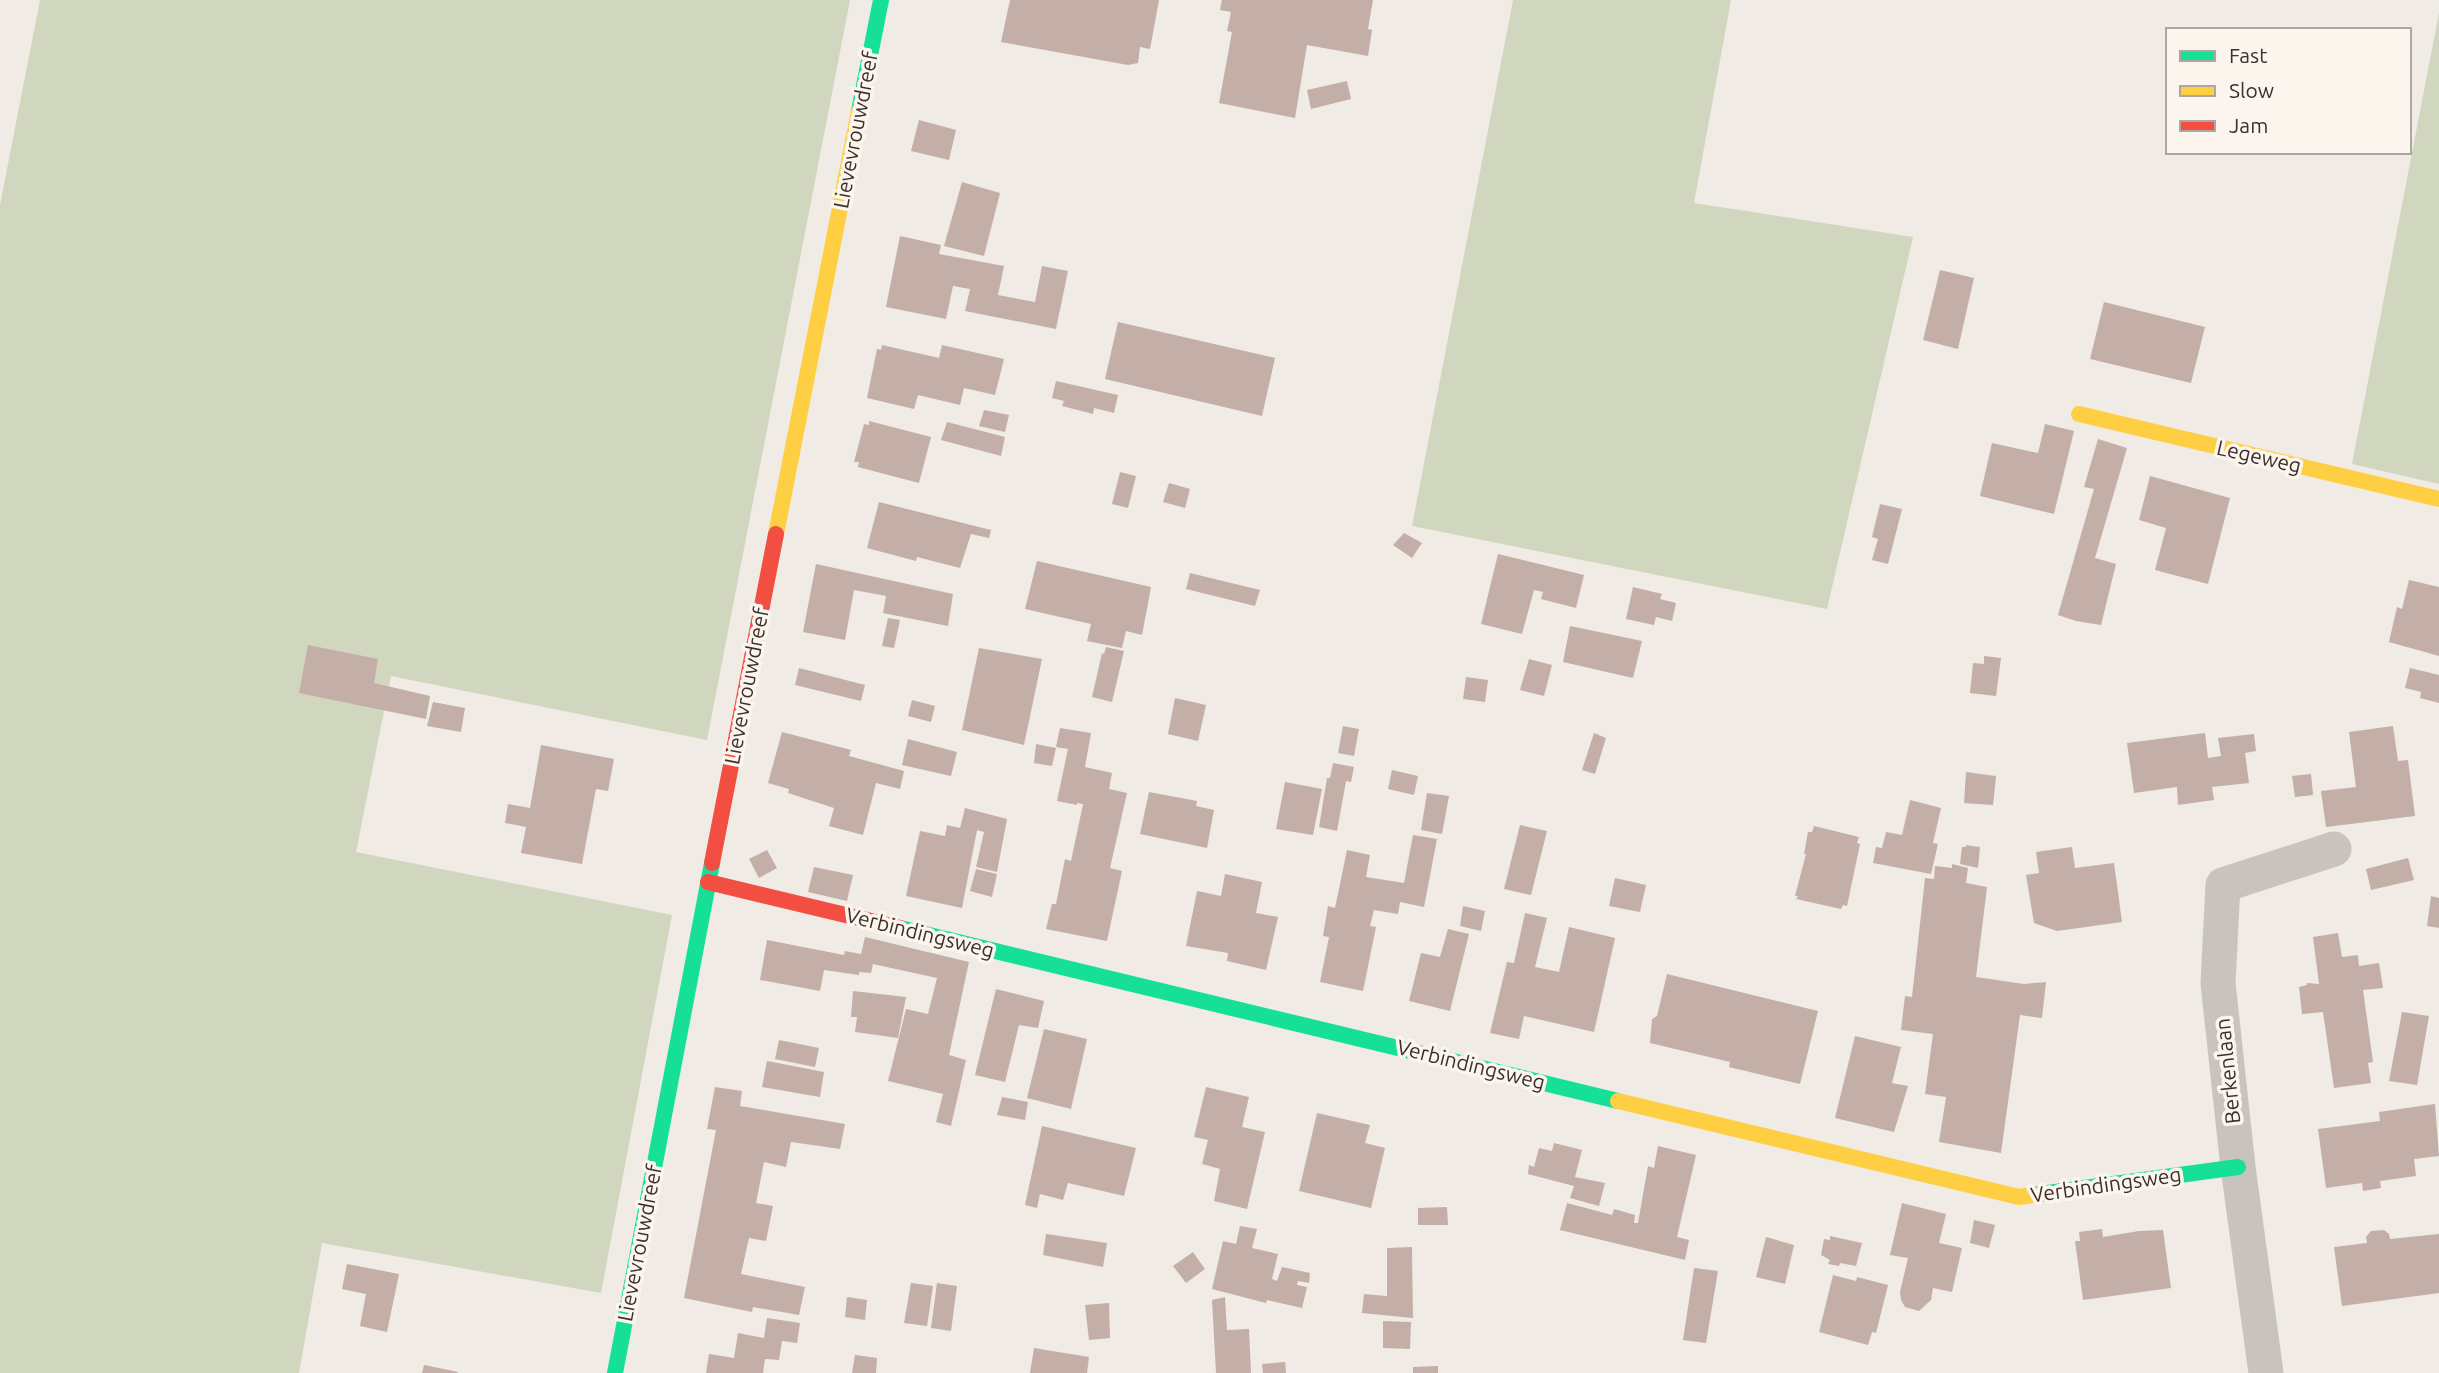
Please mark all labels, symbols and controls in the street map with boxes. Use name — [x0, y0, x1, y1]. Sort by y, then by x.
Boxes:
legend — [2166, 28, 2411, 154]
text: Fast — [2229, 43, 2267, 67]
street label: Lievevrouwdreef — [828, 48, 882, 210]
text: Slow — [2229, 78, 2274, 102]
text: Jam — [2229, 113, 2268, 137]
street label: Legeweg — [2215, 435, 2304, 477]
street label: Lievevrouwdreef — [719, 604, 773, 766]
street label: Verbindingsweg — [844, 902, 997, 962]
street label: Berkenlaan — [2210, 1017, 2244, 1125]
street label: Verbindingsweg — [1395, 1034, 1548, 1094]
street label: Lievevrouwdreef — [612, 1161, 666, 1323]
street label: Verbindingsweg — [2029, 1162, 2183, 1206]

